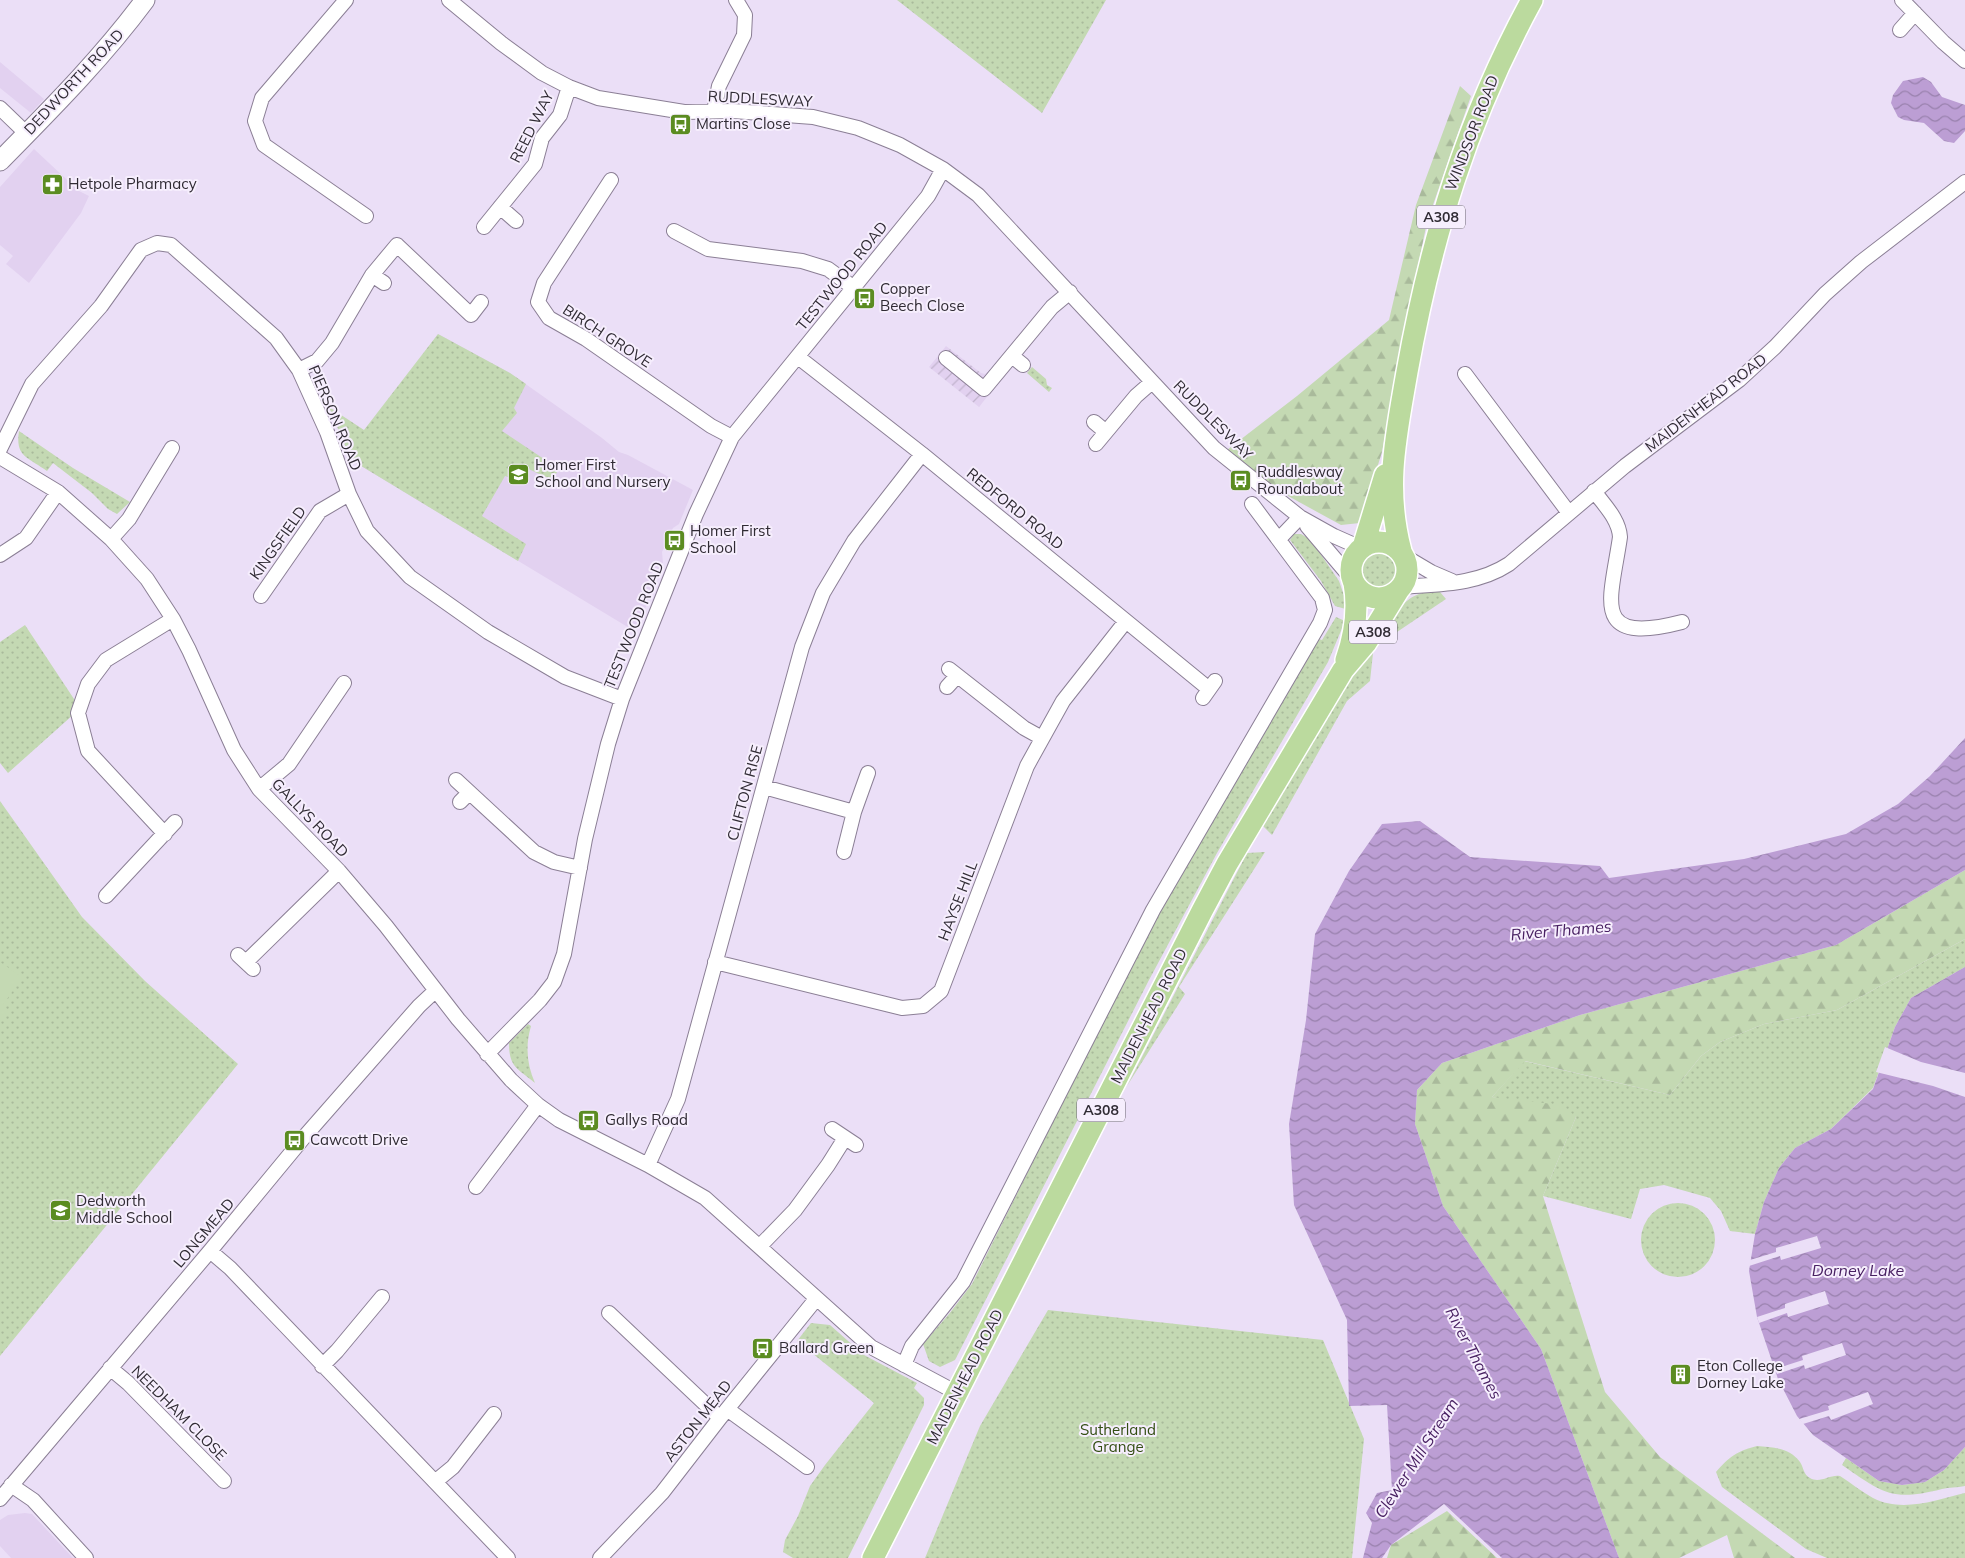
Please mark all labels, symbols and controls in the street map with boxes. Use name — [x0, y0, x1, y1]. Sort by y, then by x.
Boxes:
street label: DEDWORTH ROAD — [20, 25, 127, 138]
street label: WINDSOR ROAD — [1441, 72, 1502, 193]
street label: RUDDLESWAY — [707, 86, 814, 111]
street label: REED WAY — [505, 87, 558, 166]
bus stop icon: Martins Close — [668, 112, 692, 136]
place label: Martins Close — [696, 114, 791, 133]
pharmacy icon: Hetpole Pharmacy — [40, 172, 64, 196]
place label: Hetpole Pharmacy — [68, 174, 197, 193]
road number: A308 — [1417, 206, 1465, 228]
street label: TESTWOOD ROAD — [792, 217, 891, 334]
place label: Copper Beech Close — [880, 279, 965, 315]
bus stop icon: Copper Beech Close — [852, 286, 876, 310]
street label: BIRCH GROVE — [559, 300, 655, 371]
street label: MAIDENHEAD ROAD — [1641, 349, 1770, 456]
street label: PIERSON ROAD — [305, 362, 366, 473]
street label: RUDDLESWAY — [1170, 376, 1258, 464]
place label: Homer First School and Nursery — [535, 455, 671, 491]
school or university icon: Homer First School and Nursery — [507, 462, 531, 486]
place label: Ruddlesway Roundabout — [1257, 462, 1343, 498]
street label: REDFORD ROAD — [963, 464, 1068, 554]
bus stop icon: Ruddlesway Roundabout — [1229, 469, 1253, 493]
street label: KINGSFIELD — [245, 502, 310, 583]
place label: Homer First School — [690, 521, 771, 557]
bus stop icon: Homer First School — [662, 528, 686, 552]
street label: TESTWOOD ROAD — [599, 559, 668, 691]
road number: A308 — [1349, 620, 1397, 644]
street label: CLIFTON RISE — [723, 743, 766, 843]
street label: GALLYS ROAD — [268, 774, 353, 861]
street label: HAYSE HILL — [934, 858, 981, 943]
water label: River Thames — [1510, 916, 1612, 944]
street label: MAIDENHEAD ROAD — [1106, 945, 1191, 1087]
road number: A308 — [1077, 1098, 1125, 1122]
bus stop icon: Gallys Road — [577, 1108, 601, 1132]
place label: Gallys Road — [605, 1110, 688, 1129]
bus stop icon: Cawcott Drive — [282, 1128, 306, 1152]
place label: Cawcott Drive — [310, 1130, 408, 1149]
place label: Dedworth Middle School — [76, 1191, 172, 1227]
street label: LONGMEAD — [169, 1194, 238, 1271]
school or university icon: Dedworth Middle School — [48, 1198, 72, 1222]
water label: Dorney Lake — [1812, 1260, 1905, 1280]
water label: River Thames — [1441, 1304, 1507, 1402]
street label: MAIDENHEAD ROAD — [922, 1306, 1007, 1448]
bus stop icon: Ballard Green — [751, 1336, 775, 1360]
place label: Ballard Green — [779, 1338, 874, 1357]
place label: Eton College Dorney Lake — [1697, 1356, 1784, 1392]
street label: NEEDHAM CLOSE — [128, 1361, 231, 1464]
building icon: Eton College Dorney Lake — [1669, 1363, 1693, 1387]
street label: ASTON MEAD — [660, 1376, 736, 1465]
water label: Clewer Mill Stream — [1370, 1394, 1462, 1522]
park label: Sutherland Grange — [1080, 1420, 1156, 1456]

